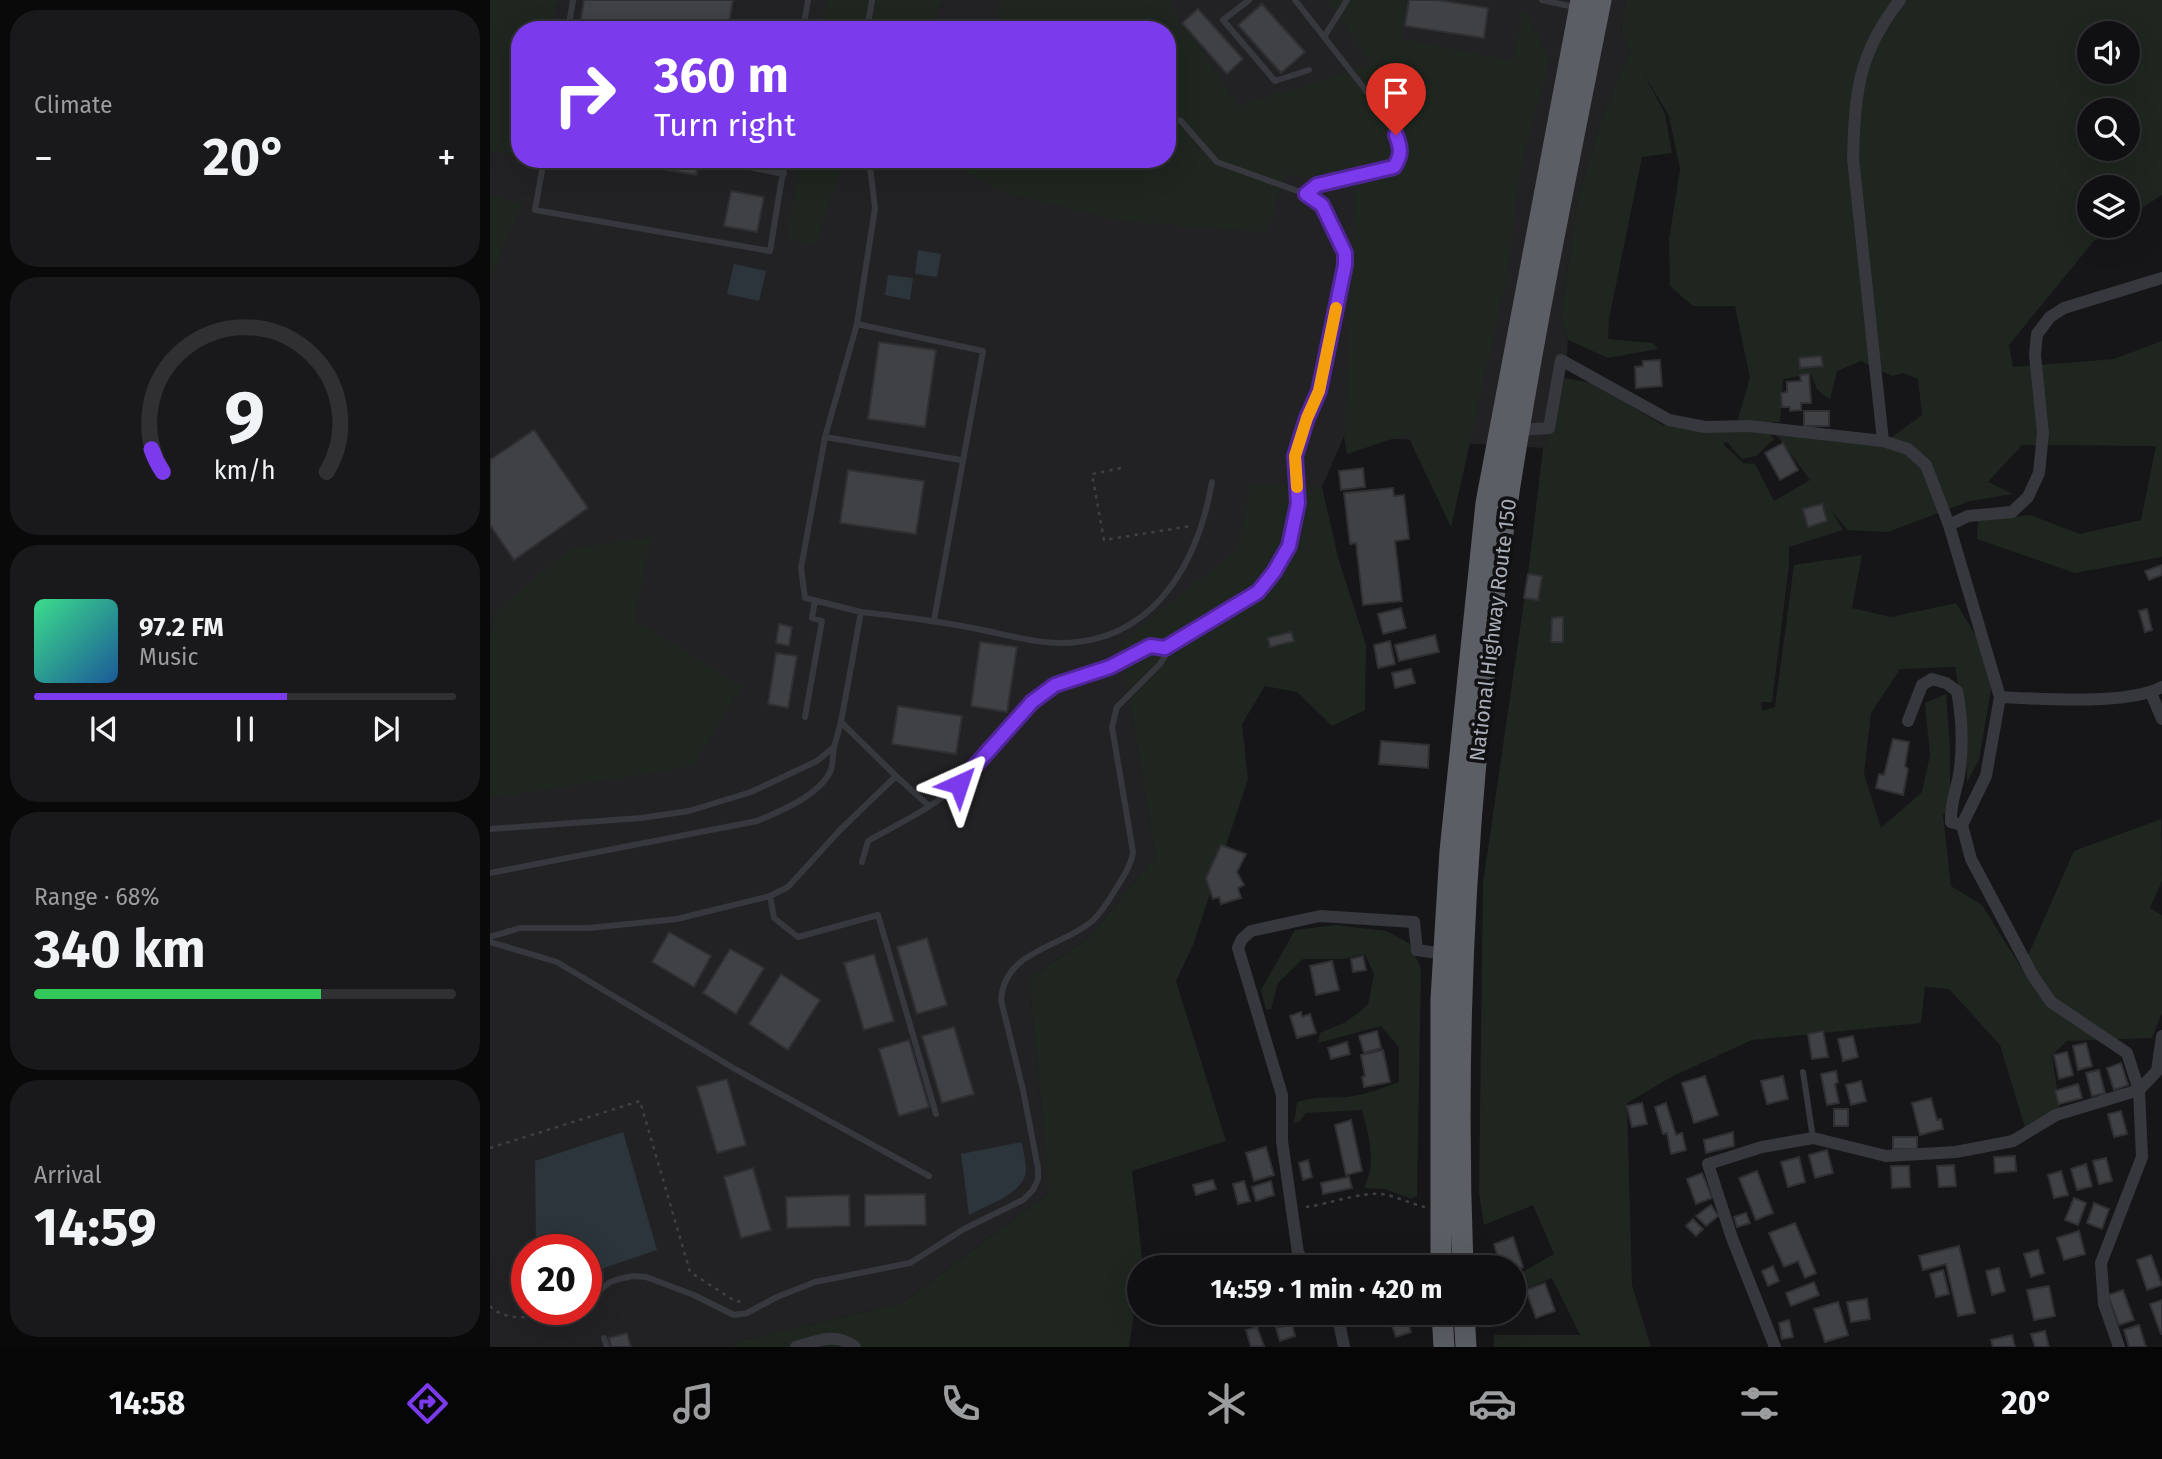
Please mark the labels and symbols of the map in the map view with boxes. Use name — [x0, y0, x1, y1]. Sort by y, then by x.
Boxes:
pin — [1366, 63, 1426, 135]
street label: National Highway Route 150 — [1464, 497, 1522, 763]
position arrow — [922, 747, 996, 821]
speed limit sign: 20 — [511, 1234, 602, 1325]

